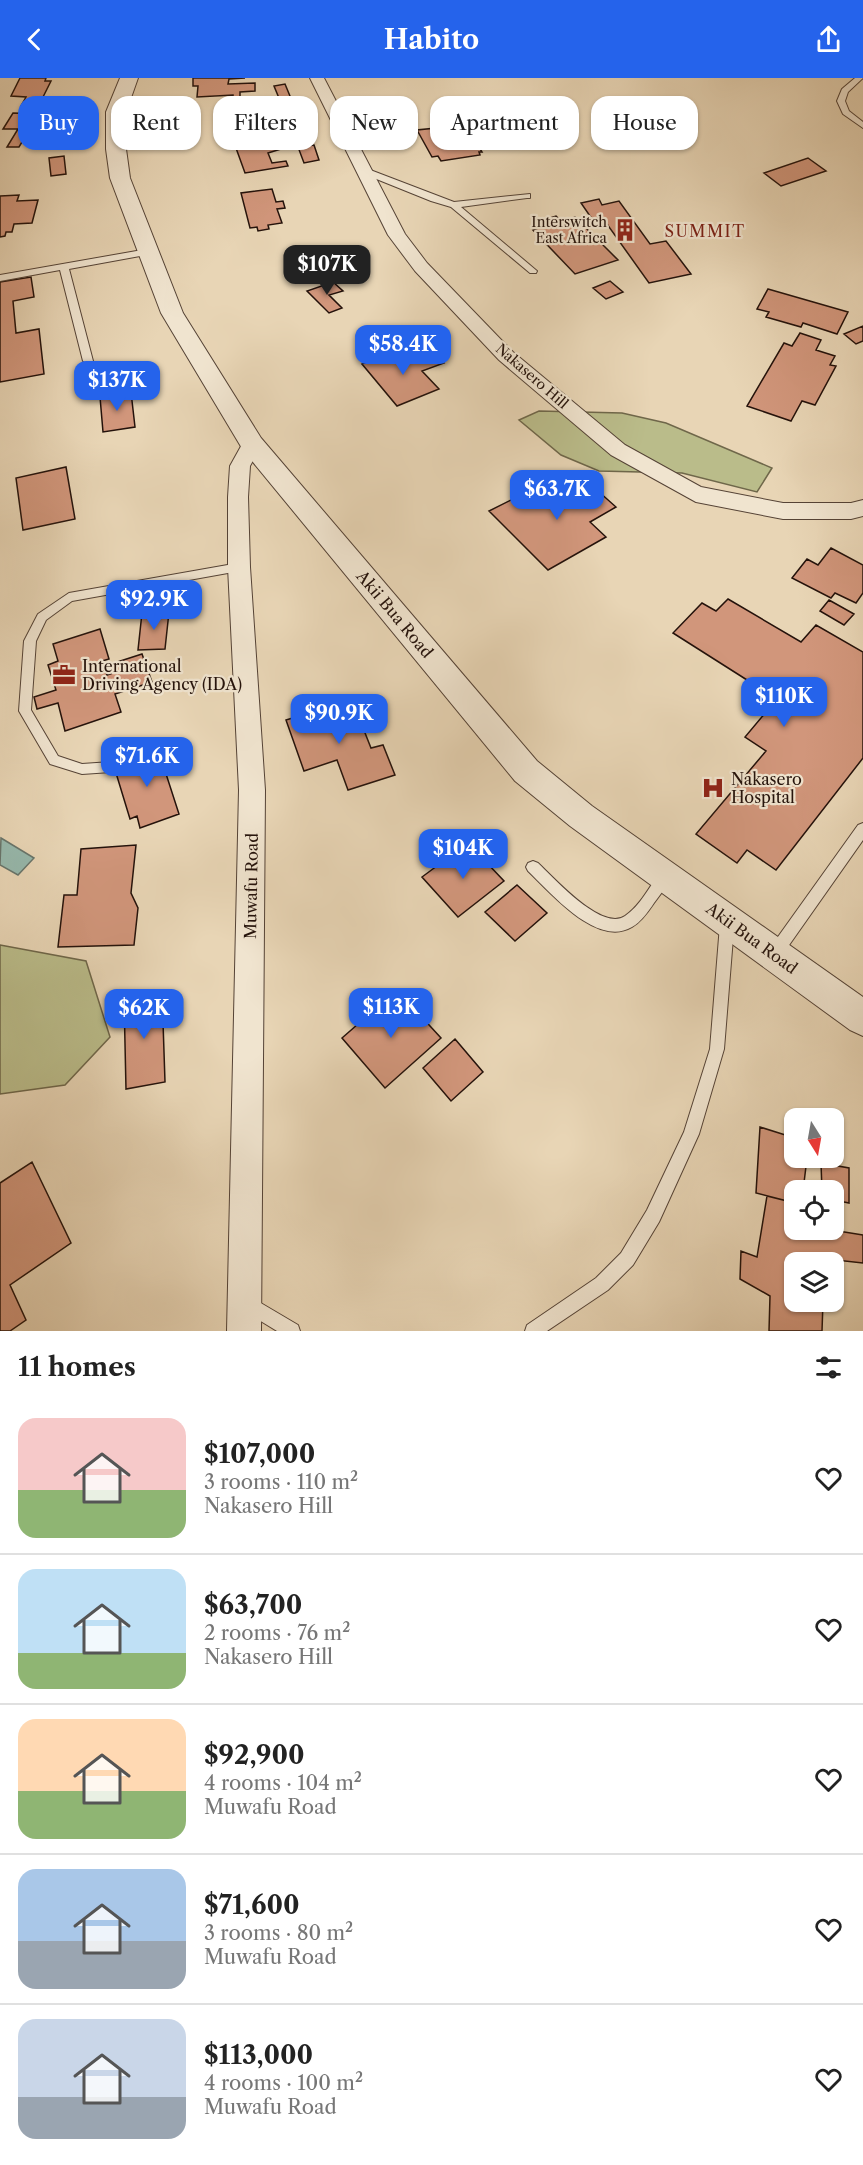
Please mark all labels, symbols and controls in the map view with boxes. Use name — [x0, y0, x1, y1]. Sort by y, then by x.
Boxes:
icon: back — [18, 23, 51, 56]
text: Habito — [384, 23, 479, 56]
icon: share — [812, 23, 845, 56]
chip: Buy — [18, 96, 99, 150]
chip: Rent — [111, 96, 201, 150]
chip: Filters — [213, 96, 318, 150]
chip: New — [330, 96, 418, 150]
chip: Apartment — [430, 96, 579, 150]
chip: House — [591, 96, 698, 150]
place label: Interswitch East Africa — [531, 213, 608, 247]
building icon: Interswitch East Africa — [612, 217, 638, 243]
district label: SUMMIT — [664, 221, 746, 241]
pin: $107K — [285, 245, 369, 296]
text: $107K — [297, 252, 357, 276]
pin: $58.4K — [354, 325, 452, 376]
text: $58.4K — [369, 332, 437, 356]
street label: Nakasero Hill — [492, 340, 572, 412]
pin: $137K — [75, 361, 159, 412]
text: $137K — [88, 368, 146, 392]
pin: $63.7K — [508, 470, 606, 521]
text: $63.7K — [524, 477, 590, 501]
street label: Akii Bua Road — [352, 565, 438, 662]
pin: $92.9K — [105, 580, 203, 631]
text: $92.9K — [120, 587, 188, 611]
place label: International Driving Agency (IDA) — [82, 656, 242, 694]
office icon: International Driving Agency (IDA) — [51, 662, 77, 688]
pin: $110K — [742, 677, 826, 728]
text: $110K — [755, 684, 813, 708]
pin: $90.9K — [290, 694, 388, 745]
text: $90.9K — [305, 701, 373, 725]
pin: $71.6K — [98, 737, 196, 788]
text: $71.6K — [115, 744, 179, 768]
place label: Nakasero Hospital — [731, 769, 802, 807]
hospital icon: Nakasero Hospital — [700, 775, 726, 801]
pin: $104K — [421, 829, 505, 880]
street label: Muwafu Road — [240, 832, 262, 939]
text: $104K — [433, 836, 493, 860]
street label: Akii Bua Road — [702, 898, 802, 978]
pin: $113K — [349, 988, 433, 1039]
pin: $62K — [108, 989, 180, 1040]
text: $113K — [363, 995, 419, 1019]
text: $62K — [119, 996, 169, 1020]
north arrow — [784, 1108, 844, 1168]
map controls — [784, 1108, 844, 1312]
button: locate — [784, 1180, 844, 1240]
button: layers — [784, 1252, 844, 1312]
text: 11 homes — [18, 1351, 136, 1383]
icon: filters — [812, 1351, 845, 1384]
text: $107,000 — [204, 1438, 315, 1470]
icon: home — [66, 1442, 138, 1514]
icon: heart — [812, 1462, 845, 1495]
text: 3 rooms · 110 m² — [204, 1470, 358, 1494]
text: Nakasero Hill — [204, 1494, 333, 1518]
text: $63,700 — [204, 1589, 302, 1621]
icon: home — [66, 1593, 138, 1665]
icon: heart — [812, 1613, 845, 1646]
text: 2 rooms · 76 m² — [204, 1621, 350, 1645]
text: Nakasero Hill — [204, 1645, 333, 1669]
text: $92,900 — [204, 1739, 305, 1771]
icon: home — [66, 1743, 138, 1815]
icon: heart — [812, 1763, 845, 1796]
text: 4 rooms · 104 m² — [204, 1771, 362, 1795]
text: Muwafu Road — [204, 1795, 337, 1819]
text: $71,600 — [204, 1889, 300, 1921]
icon: home — [66, 1893, 138, 1965]
icon: heart — [812, 1913, 845, 1946]
text: 3 rooms · 80 m² — [204, 1921, 353, 1945]
text: Muwafu Road — [204, 1945, 337, 1969]
text: $113,000 — [204, 2039, 313, 2071]
icon: home — [66, 2043, 138, 2115]
icon: heart — [812, 2063, 845, 2096]
text: 4 rooms · 100 m² — [204, 2071, 363, 2095]
text: Muwafu Road — [204, 2095, 337, 2119]

